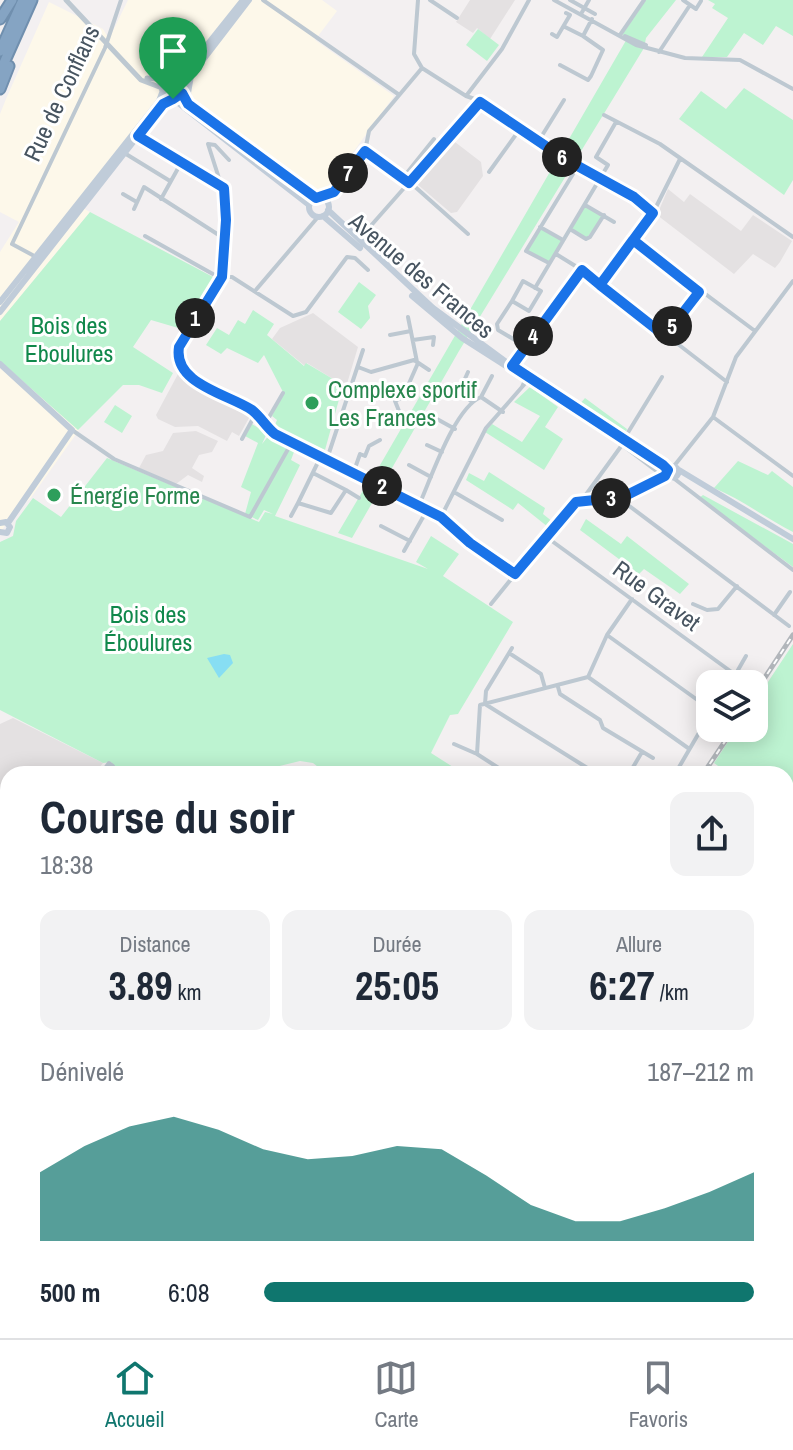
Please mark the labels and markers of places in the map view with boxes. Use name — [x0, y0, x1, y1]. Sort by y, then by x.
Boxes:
pin — [139, 17, 207, 99]
pin: 6 — [542, 137, 582, 177]
pin: 7 — [328, 153, 368, 193]
pin: 1 — [175, 298, 215, 338]
pin: 5 — [652, 306, 692, 346]
pin: 4 — [513, 316, 553, 356]
place label: Complexe sportif Les Frances — [328, 373, 477, 433]
marker: Complexe sportif Les Frances — [303, 394, 321, 412]
pin: 2 — [362, 466, 402, 506]
pin: 3 — [591, 478, 631, 518]
place label: Énergie Forme — [70, 479, 200, 511]
marker: Énergie Forme — [45, 486, 63, 504]

